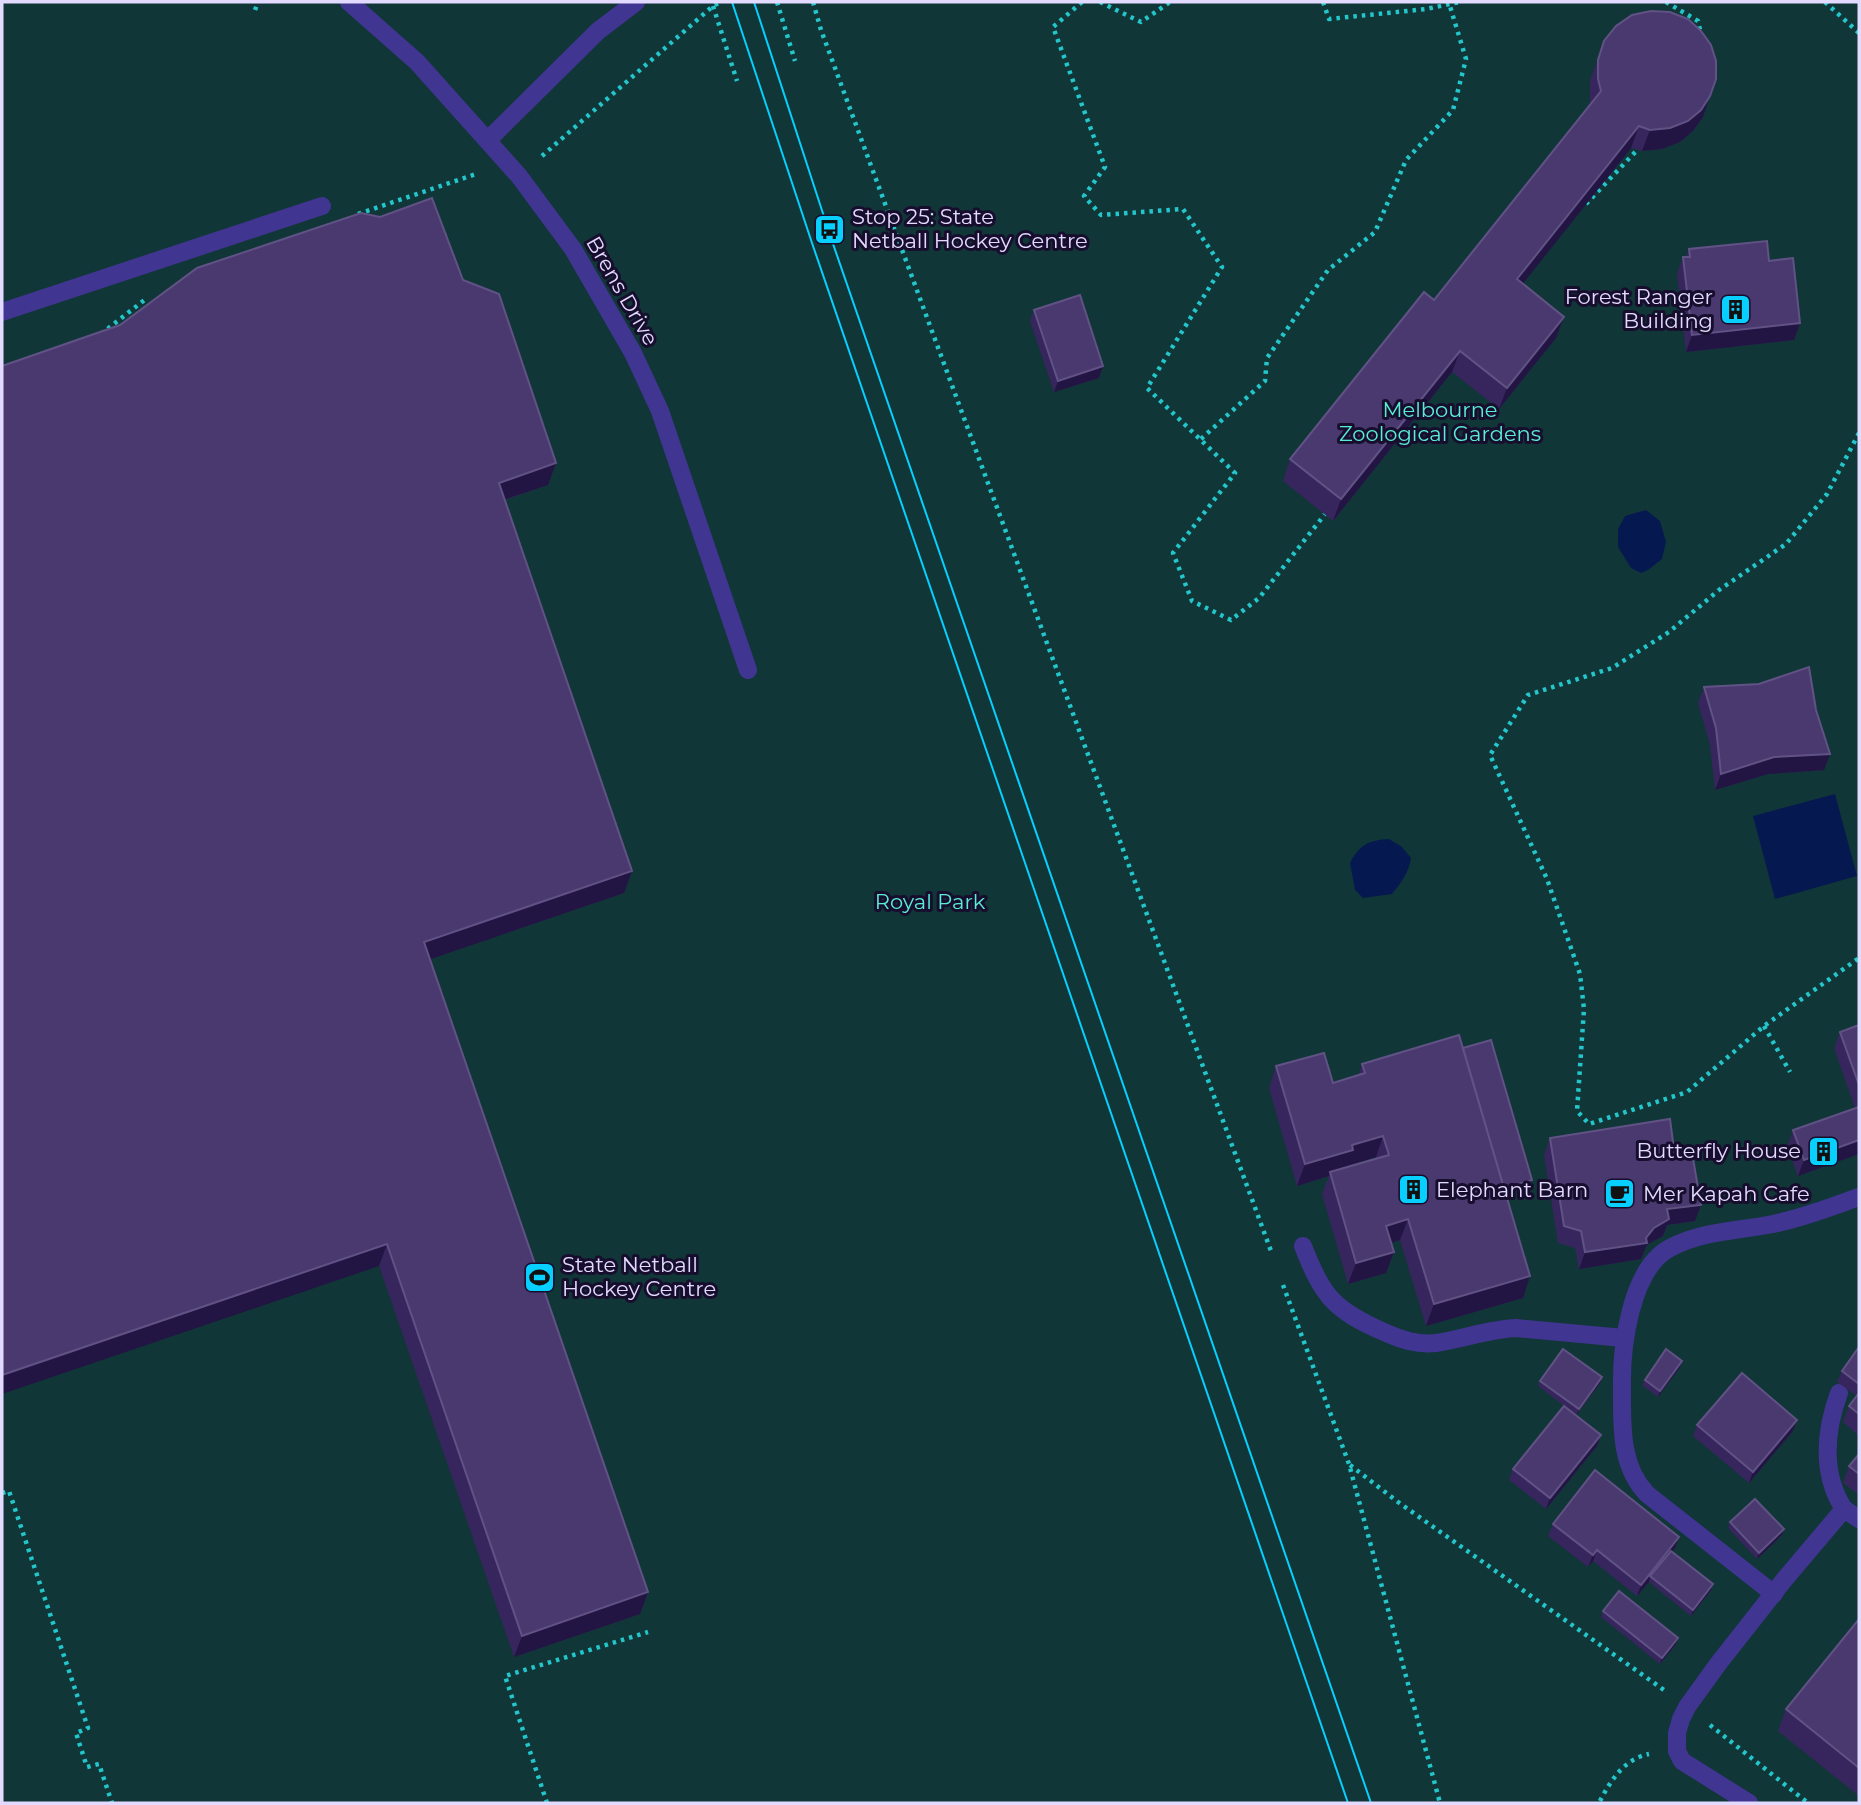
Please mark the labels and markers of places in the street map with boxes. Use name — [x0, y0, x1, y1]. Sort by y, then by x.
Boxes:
place label: Stop 25: State Netball Hockey Centre — [852, 204, 1088, 253]
bus stop icon: Stop 25: State Netball Hockey Centre — [812, 212, 846, 246]
place label: Forest Ranger Building — [1565, 284, 1713, 333]
building icon: Forest Ranger Building — [1719, 292, 1753, 326]
building icon: Butterfly House — [1807, 1134, 1841, 1168]
place label: Butterfly House — [1636, 1138, 1801, 1163]
building icon: Elephant Barn — [1396, 1173, 1430, 1207]
place label: Elephant Barn — [1436, 1177, 1588, 1202]
cafe icon: Mer Kapah Cafe — [1603, 1177, 1637, 1211]
place label: Mer Kapah Cafe — [1643, 1181, 1810, 1206]
place label: State Netball Hockey Centre — [562, 1252, 716, 1301]
sports icon: State Netball Hockey Centre — [522, 1260, 556, 1294]

